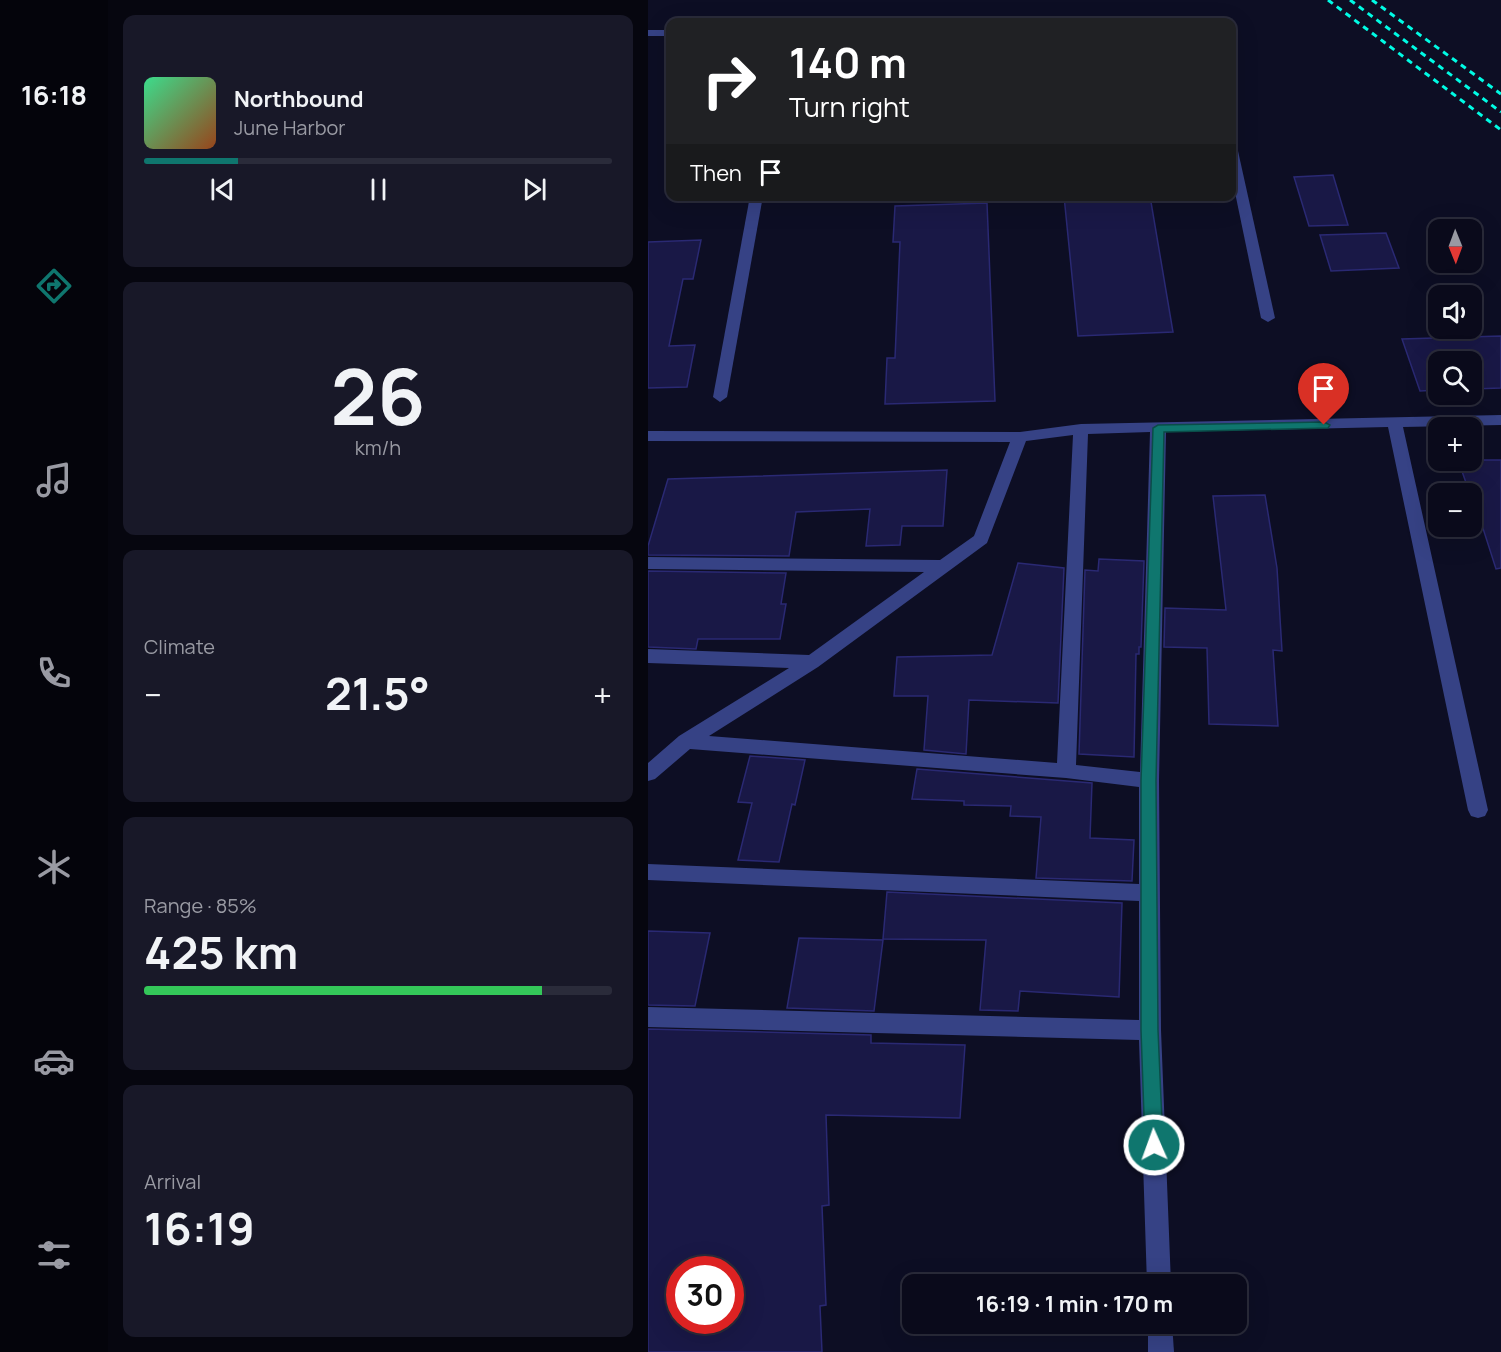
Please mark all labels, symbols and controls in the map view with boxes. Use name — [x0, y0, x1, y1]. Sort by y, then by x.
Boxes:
text: 140 m — [789, 33, 907, 91]
icon: right — [690, 42, 768, 120]
text: 16:18 — [21, 76, 87, 113]
text: Northbound — [234, 84, 364, 114]
text: Turn right — [789, 88, 910, 125]
text: June Harbor — [234, 114, 346, 141]
icon: arrive — [754, 156, 787, 189]
text: Then — [690, 158, 742, 188]
icon: previous — [206, 173, 239, 206]
icon: pause — [362, 173, 395, 206]
icon: next — [518, 173, 551, 206]
north arrow — [1428, 219, 1482, 273]
map controls — [1428, 219, 1482, 537]
icon: directions — [33, 265, 75, 307]
button: sound — [1428, 285, 1482, 339]
text: 26 — [331, 342, 425, 448]
button: search — [1428, 351, 1482, 405]
pin — [1298, 363, 1349, 425]
icon: arrive — [1307, 372, 1340, 405]
button: + — [1428, 417, 1482, 471]
text: km/h — [355, 434, 401, 461]
icon: music — [33, 459, 75, 501]
button: − — [1428, 483, 1482, 537]
text: Climate — [144, 633, 215, 660]
icon: phone — [33, 652, 75, 694]
text: 21.5° — [325, 662, 430, 724]
text: − — [144, 672, 162, 717]
text: + — [593, 672, 612, 717]
icon: climate — [33, 846, 75, 888]
text: Range · 85% — [144, 892, 257, 919]
text: 425 km — [144, 921, 298, 983]
icon: car — [33, 1040, 75, 1082]
position arrow — [1122, 1113, 1186, 1177]
text: Arrival — [144, 1168, 201, 1195]
text: 16:19 — [144, 1197, 255, 1259]
icon: filters — [33, 1234, 75, 1276]
speed limit sign: 30 — [666, 1256, 744, 1334]
text: 16:19 · 1 min · 170 m — [976, 1289, 1173, 1319]

